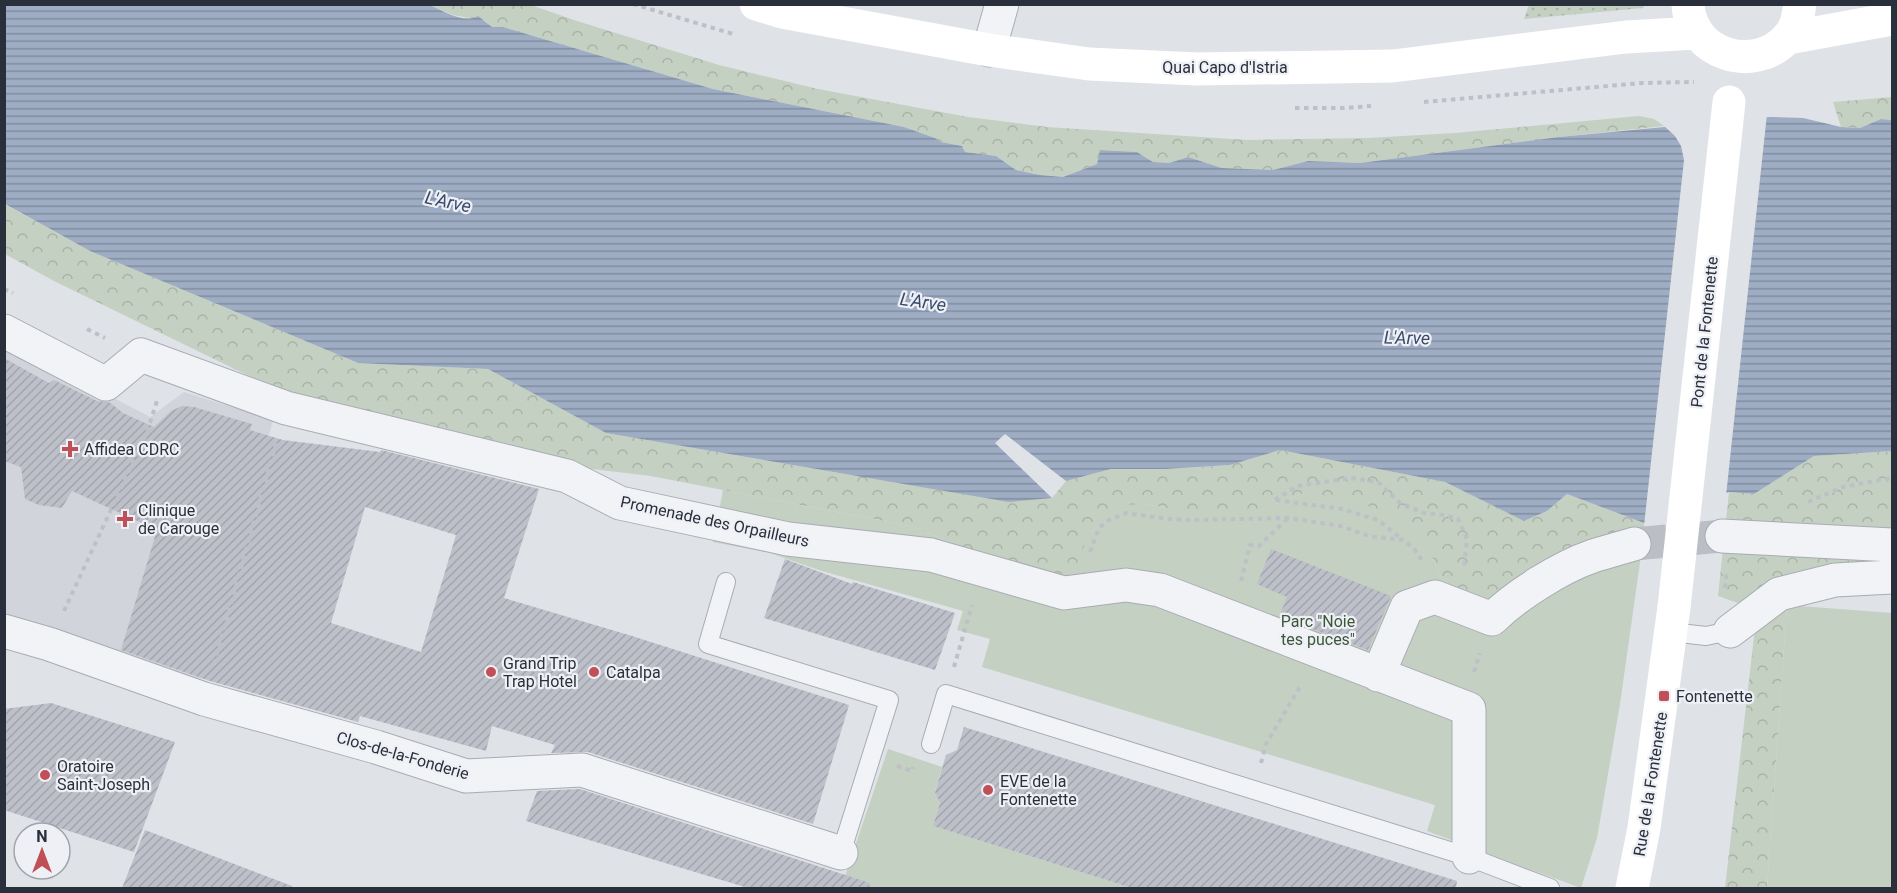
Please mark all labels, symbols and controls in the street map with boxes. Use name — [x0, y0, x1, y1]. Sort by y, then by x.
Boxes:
street label: Quai Capo d'Istria — [1162, 58, 1288, 77]
water label: L'Arve — [423, 186, 473, 217]
street label: Pont de la Fontenette — [1687, 256, 1722, 409]
water label: L'Arve — [899, 288, 948, 315]
water label: L'Arve — [1384, 327, 1430, 348]
marker: Affidea CDRC — [61, 440, 79, 458]
place label: Affidea CDRC — [84, 440, 179, 459]
street label: Promenade des Orpailleurs — [619, 492, 811, 551]
place label: Clinique de Carouge — [138, 501, 219, 538]
marker: Clinique de Carouge — [116, 510, 134, 528]
park label: Parc "Noie tes puces" — [1281, 612, 1355, 649]
place label: Grand Trip Trap Hotel — [503, 654, 577, 691]
place label: Catalpa — [606, 663, 661, 682]
marker: Grand Trip Trap Hotel — [484, 665, 498, 679]
marker: Catalpa — [587, 665, 601, 679]
place label: Fontenette — [1676, 687, 1753, 706]
marker: Fontenette — [1657, 689, 1671, 703]
street label: Rue de la Fontenette — [1630, 711, 1671, 858]
street label: Clos-de-la-Fonderie — [334, 727, 471, 783]
place label: Oratoire Saint-Joseph — [57, 757, 150, 794]
marker: Oratoire Saint-Joseph — [38, 768, 52, 782]
place label: EVE de la Fontenette — [1000, 772, 1077, 809]
marker: EVE de la Fontenette — [981, 783, 995, 797]
north arrow — [12, 821, 72, 881]
text: N — [36, 827, 48, 846]

